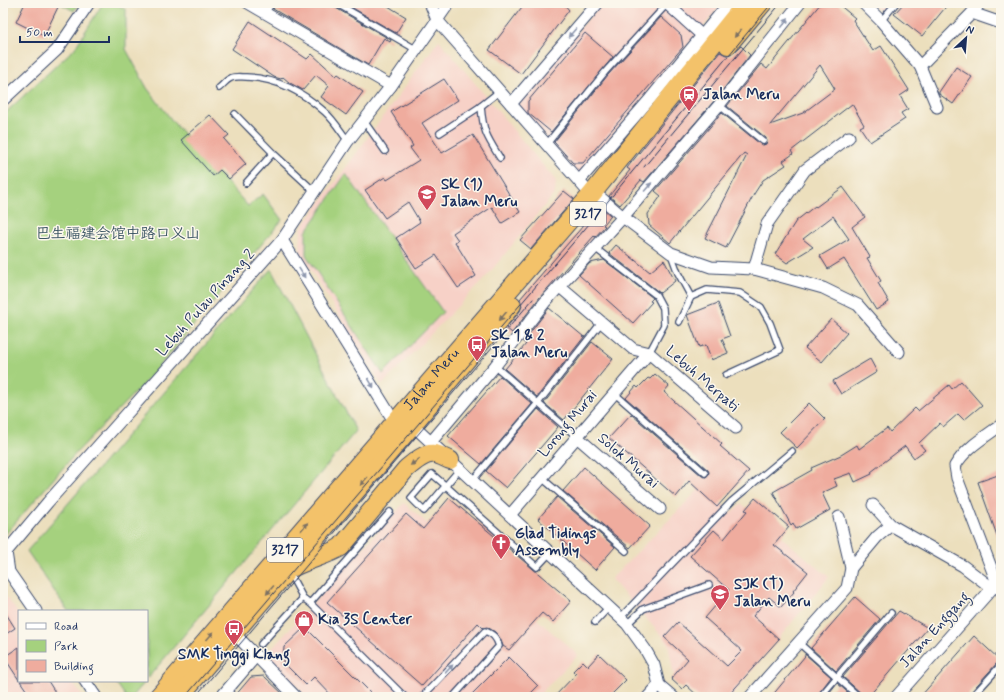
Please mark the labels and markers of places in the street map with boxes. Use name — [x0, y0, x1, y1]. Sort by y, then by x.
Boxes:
station icon: Jalan Meru — [678, 84, 700, 112]
place label: Jalan Meru — [703, 85, 780, 105]
place label: SK (1) Jalan Meru — [441, 175, 518, 212]
school or university icon: SK (1) Jalan Meru — [416, 183, 438, 211]
place label: SK 1 & 2 Jalan Meru — [491, 326, 568, 363]
bus stop icon: SK 1 & 2 Jalan Meru — [466, 334, 488, 362]
place label: Glad Tidings Assembly — [515, 524, 597, 561]
church icon: Glad Tidings Assembly — [490, 532, 512, 560]
place label: SJK (T) Jalan Meru — [734, 575, 811, 612]
school or university icon: SJK (T) Jalan Meru — [709, 583, 731, 611]
shop icon: Kia 3S Center — [293, 609, 315, 637]
place label: Kia 3S Center — [318, 610, 413, 630]
bus stop icon: SMK Tinggi Klang — [223, 618, 245, 646]
place label: SMK Tinggi Klang — [178, 645, 290, 667]

